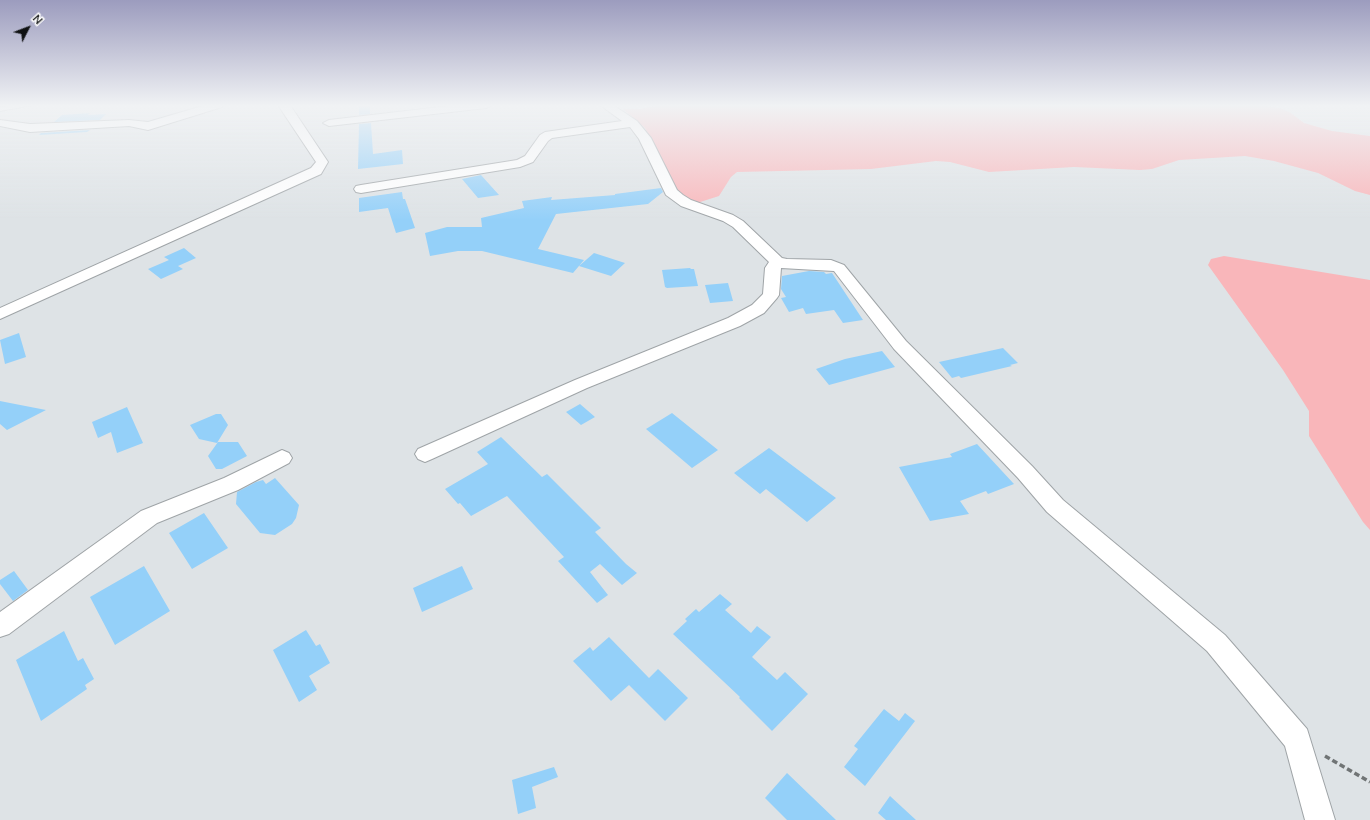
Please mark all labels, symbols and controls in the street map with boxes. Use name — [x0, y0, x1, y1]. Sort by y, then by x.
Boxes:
north arrow — [8, 8, 48, 48]
text: N — [29, 12, 46, 28]

